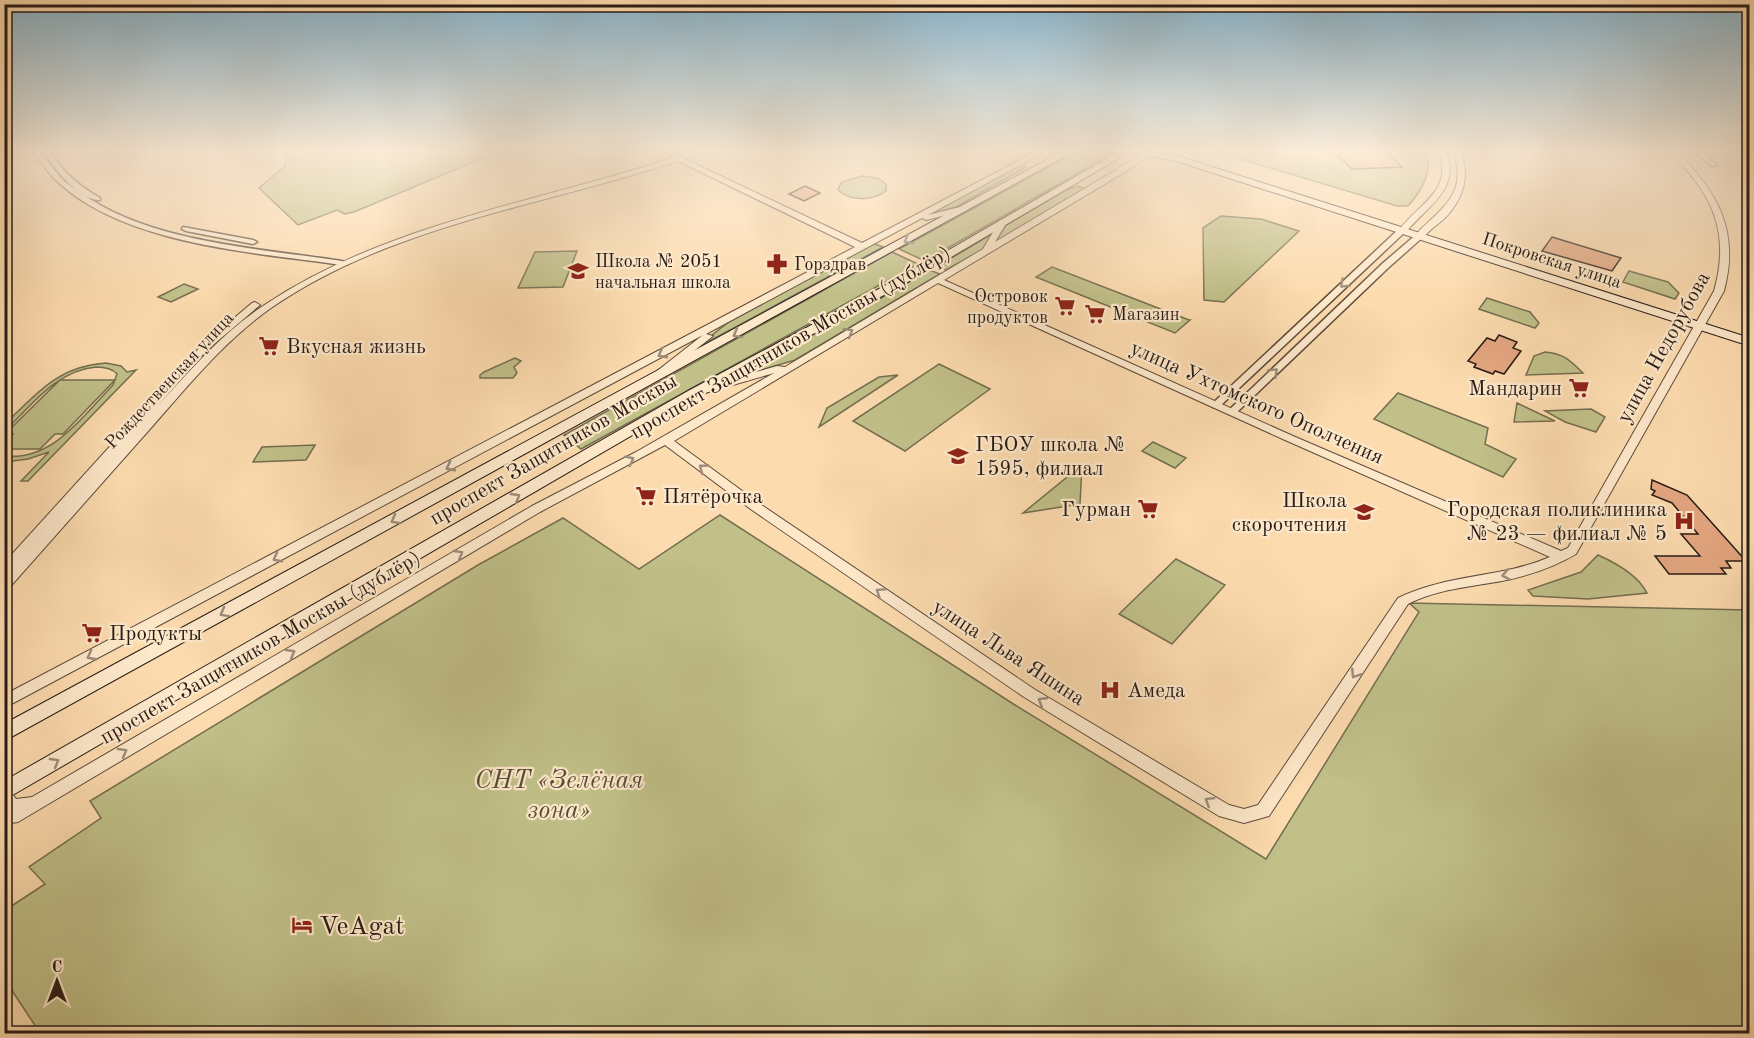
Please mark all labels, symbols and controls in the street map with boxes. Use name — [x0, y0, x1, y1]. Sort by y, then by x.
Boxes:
street label: Покровская улица — [1480, 230, 1624, 292]
one-way arrow — [904, 233, 914, 244]
street label: проспект Защитников Москвы (дублёр) — [627, 243, 954, 444]
pharmacy icon: Горздрав — [765, 252, 789, 276]
place label: Школа № 2051 начальная школа — [595, 253, 731, 292]
place label: Горздрав — [794, 256, 866, 274]
school or university icon: Школа № 2051 начальная школа — [566, 259, 590, 283]
street label: улица Недорубова — [1614, 269, 1715, 427]
one-way arrow — [1340, 276, 1351, 287]
place label: Островок продуктов — [967, 288, 1048, 327]
supermarket icon: Островок продуктов — [1053, 294, 1077, 318]
supermarket icon: Магазин — [1083, 302, 1107, 326]
place label: Магазин — [1112, 306, 1180, 324]
street label: Рождественская улица — [102, 309, 238, 452]
one-way arrow — [732, 327, 743, 338]
one-way arrow — [843, 328, 853, 339]
supermarket icon: Вкусная жизнь — [257, 334, 281, 358]
place label: Вкусная жизнь — [286, 337, 426, 358]
street label: улица Ухтомского Ополчения — [1127, 338, 1386, 469]
one-way arrow — [658, 347, 668, 358]
one-way arrow — [1267, 368, 1278, 379]
street label: проспект Защитников Москвы — [427, 371, 681, 530]
supermarket icon: Мандарин — [1567, 376, 1591, 400]
place label: Мандарин — [1468, 379, 1562, 400]
place label: ГБОУ школа № 1595, филиал — [975, 435, 1127, 480]
school or university icon: ГБОУ школа № 1595, филиал — [946, 444, 970, 468]
one-way arrow — [624, 456, 634, 467]
one-way arrow — [446, 460, 456, 471]
one-way arrow — [699, 464, 710, 475]
supermarket icon: Пятёрочка — [634, 484, 658, 508]
place label: Пятёрочка — [663, 487, 763, 508]
place label: Школа скорочтения — [1232, 491, 1347, 536]
one-way arrow — [509, 493, 520, 504]
supermarket icon: Гурман — [1136, 497, 1160, 521]
place label: Гурман — [1061, 500, 1131, 521]
school or university icon: Школа скорочтения — [1352, 500, 1376, 524]
place label: Городская поликлиника № 23 — филиал № 5 — [1447, 500, 1667, 545]
hospital icon: Городская поликлиника № 23 — филиал № 5 — [1672, 509, 1696, 533]
one-way arrow — [390, 513, 401, 524]
street label: проспект Защитников Москвы (дублёр) — [97, 548, 424, 749]
one-way arrow — [453, 550, 463, 561]
one-way arrow — [273, 551, 284, 562]
one-way arrow — [1502, 568, 1512, 581]
one-way arrow — [876, 588, 887, 599]
street label: улица Льва Яшина — [928, 596, 1088, 710]
one-way arrow — [219, 606, 230, 617]
supermarket icon: Продукты — [80, 621, 104, 645]
place label: Продукты — [109, 624, 202, 645]
one-way arrow — [87, 649, 97, 660]
one-way arrow — [285, 649, 295, 660]
one-way arrow — [1351, 667, 1362, 678]
hospital icon: Амеда — [1098, 678, 1122, 702]
place label: Амеда — [1127, 681, 1185, 702]
one-way arrow — [1038, 696, 1048, 708]
one-way arrow — [117, 747, 127, 759]
one-way arrow — [49, 757, 59, 769]
park label: СНТ «Зелёная зона» — [474, 768, 644, 824]
one-way arrow — [1205, 797, 1216, 808]
hotel icon: VeAgat — [290, 913, 314, 937]
place label: VeAgat — [319, 914, 404, 940]
north arrow — [27, 951, 87, 1011]
text: С — [52, 960, 62, 976]

